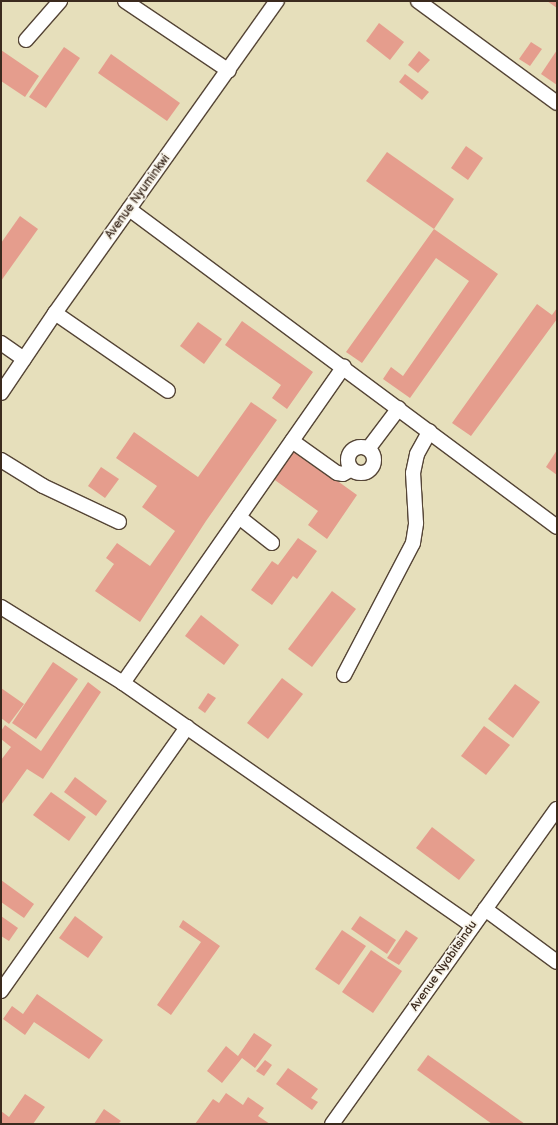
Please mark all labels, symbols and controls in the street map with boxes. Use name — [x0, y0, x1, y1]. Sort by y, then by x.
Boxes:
street label: Avenue Nyuminkwi — [103, 152, 173, 242]
street label: Avenue Nyabitsindu — [408, 918, 480, 1014]

